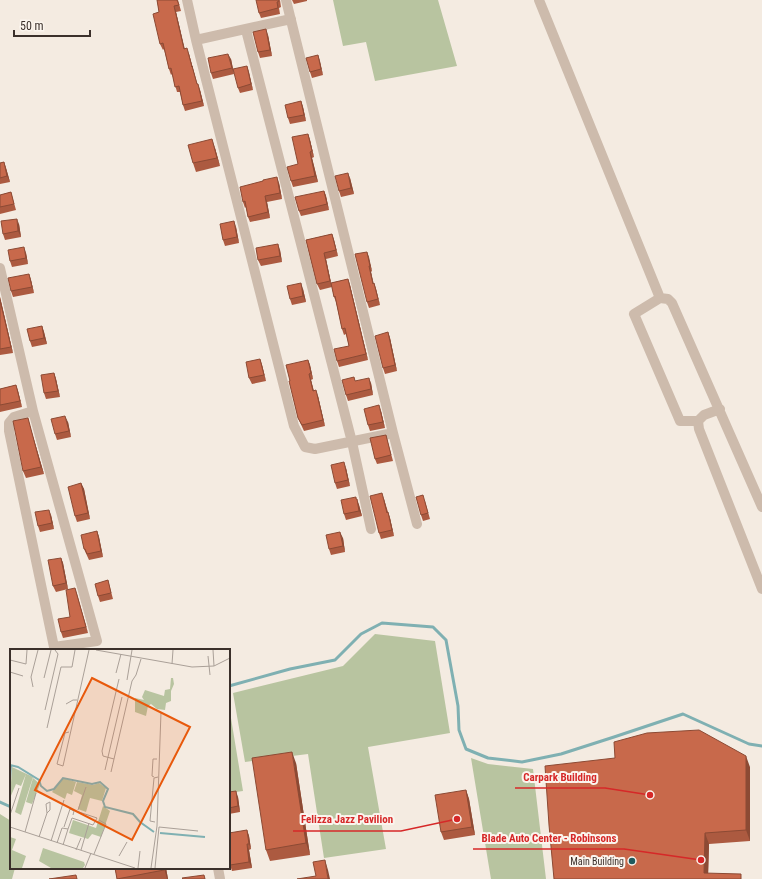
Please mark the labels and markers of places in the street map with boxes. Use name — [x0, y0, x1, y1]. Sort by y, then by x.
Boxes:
callout: Carpark Building — [515, 765, 605, 788]
callout: Felizza Jazz Pavilion — [293, 808, 401, 831]
callout: Blade Auto Center - Robinsons — [473, 826, 624, 849]
place label: Main Building — [570, 856, 624, 867]
marker: Main Building — [627, 856, 637, 866]

